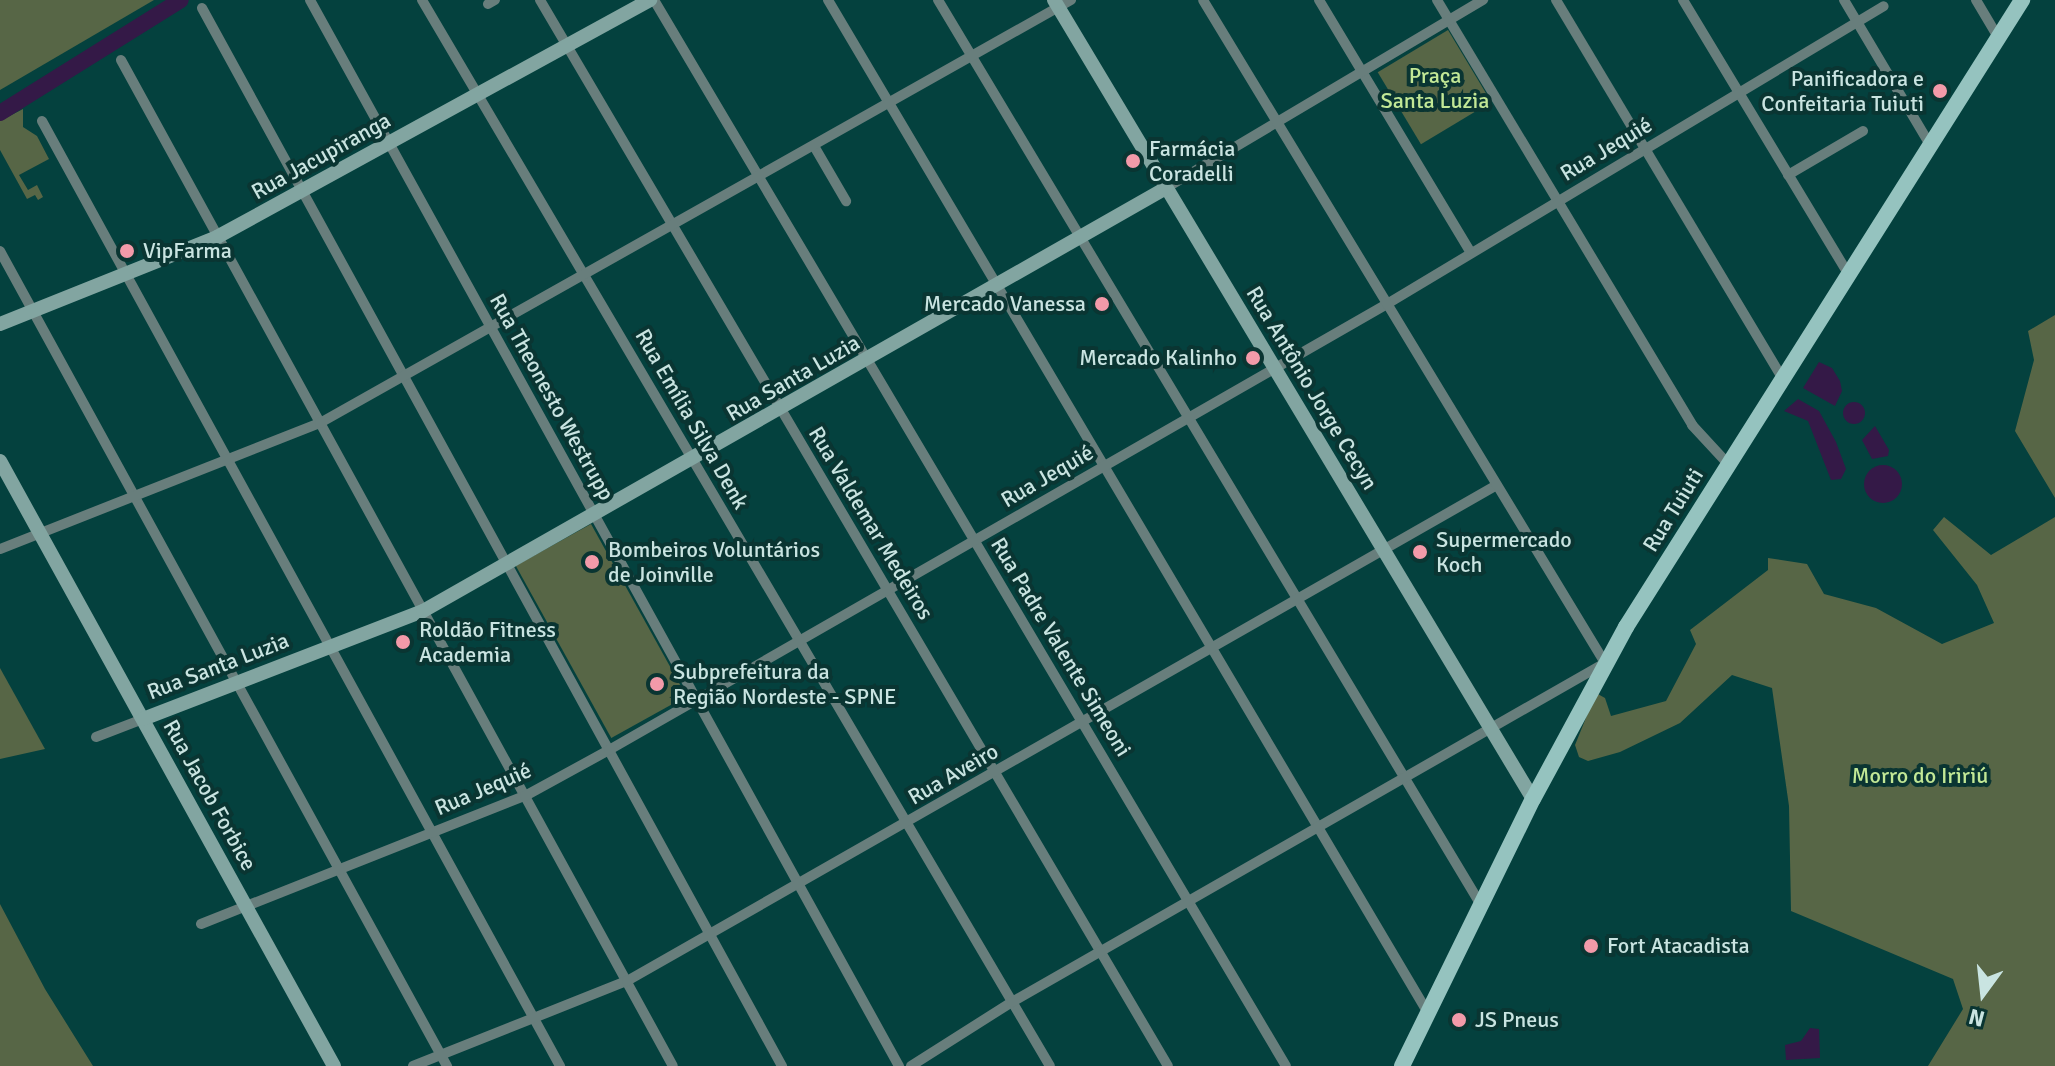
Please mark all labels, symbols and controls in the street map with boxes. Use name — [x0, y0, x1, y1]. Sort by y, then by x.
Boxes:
park label: Praça Santa Luzia — [1381, 62, 1489, 114]
place label: Panificadora e Confeitaria Tuiuti — [1761, 65, 1924, 116]
marker: Panificadora e Confeitaria Tuiuti — [1931, 82, 1949, 100]
street label: Rua Jacupiranga — [247, 107, 395, 205]
street label: Rua Jequié — [1555, 111, 1657, 187]
place label: Farmácia Coradelli — [1149, 135, 1235, 186]
marker: Farmácia Coradelli — [1124, 152, 1142, 170]
place label: VipFarma — [143, 238, 232, 264]
marker: VipFarma — [118, 242, 136, 260]
street label: Rua Antônio Jorge Cecyn — [1241, 281, 1383, 495]
street label: Rua Theonesto Westrupp — [484, 289, 620, 505]
place label: Mercado Vanessa — [924, 291, 1086, 317]
marker: Mercado Vanessa — [1093, 295, 1111, 313]
street label: Rua Emília Silva Denk — [630, 324, 754, 514]
street label: Rua Santa Luzia — [722, 329, 864, 427]
place label: Mercado Kalinho — [1079, 345, 1237, 371]
marker: Mercado Kalinho — [1244, 349, 1262, 367]
street label: Rua Valdemar Medeiros — [803, 422, 939, 624]
street label: Rua Jequié — [996, 439, 1098, 513]
street label: Rua Tuiuti — [1637, 463, 1709, 557]
place label: Supermercado Koch — [1436, 526, 1572, 578]
street label: Rua Padre Valente Simeoni — [985, 533, 1137, 761]
place label: Bombeiros Voluntários de Joinville — [608, 536, 820, 588]
marker: Supermercado Koch — [1411, 543, 1429, 561]
marker: Bombeiros Voluntários de Joinville — [583, 553, 601, 571]
place label: Roldão Fitness Academia — [419, 616, 556, 668]
street label: Rua Santa Luzia — [143, 627, 293, 705]
marker: Roldão Fitness Academia — [394, 633, 412, 651]
place label: Subprefeitura da Região Nordeste - SPNE — [673, 658, 896, 710]
marker: Subprefeitura da Região Nordeste - SPNE — [648, 675, 666, 693]
street label: Rua Jacob Forbice — [158, 715, 262, 875]
street label: Rua Aveiro — [903, 738, 1003, 810]
street label: Rua Jequié — [431, 757, 535, 821]
park label: Morro do Iririú — [1852, 763, 1988, 789]
place label: Fort Atacadista — [1607, 933, 1750, 959]
marker: Fort Atacadista — [1582, 937, 1600, 955]
north arrow — [1943, 954, 2023, 1034]
text: N — [1966, 1003, 1988, 1033]
place label: JS Pneus — [1475, 1007, 1559, 1033]
marker: JS Pneus — [1450, 1011, 1468, 1029]

